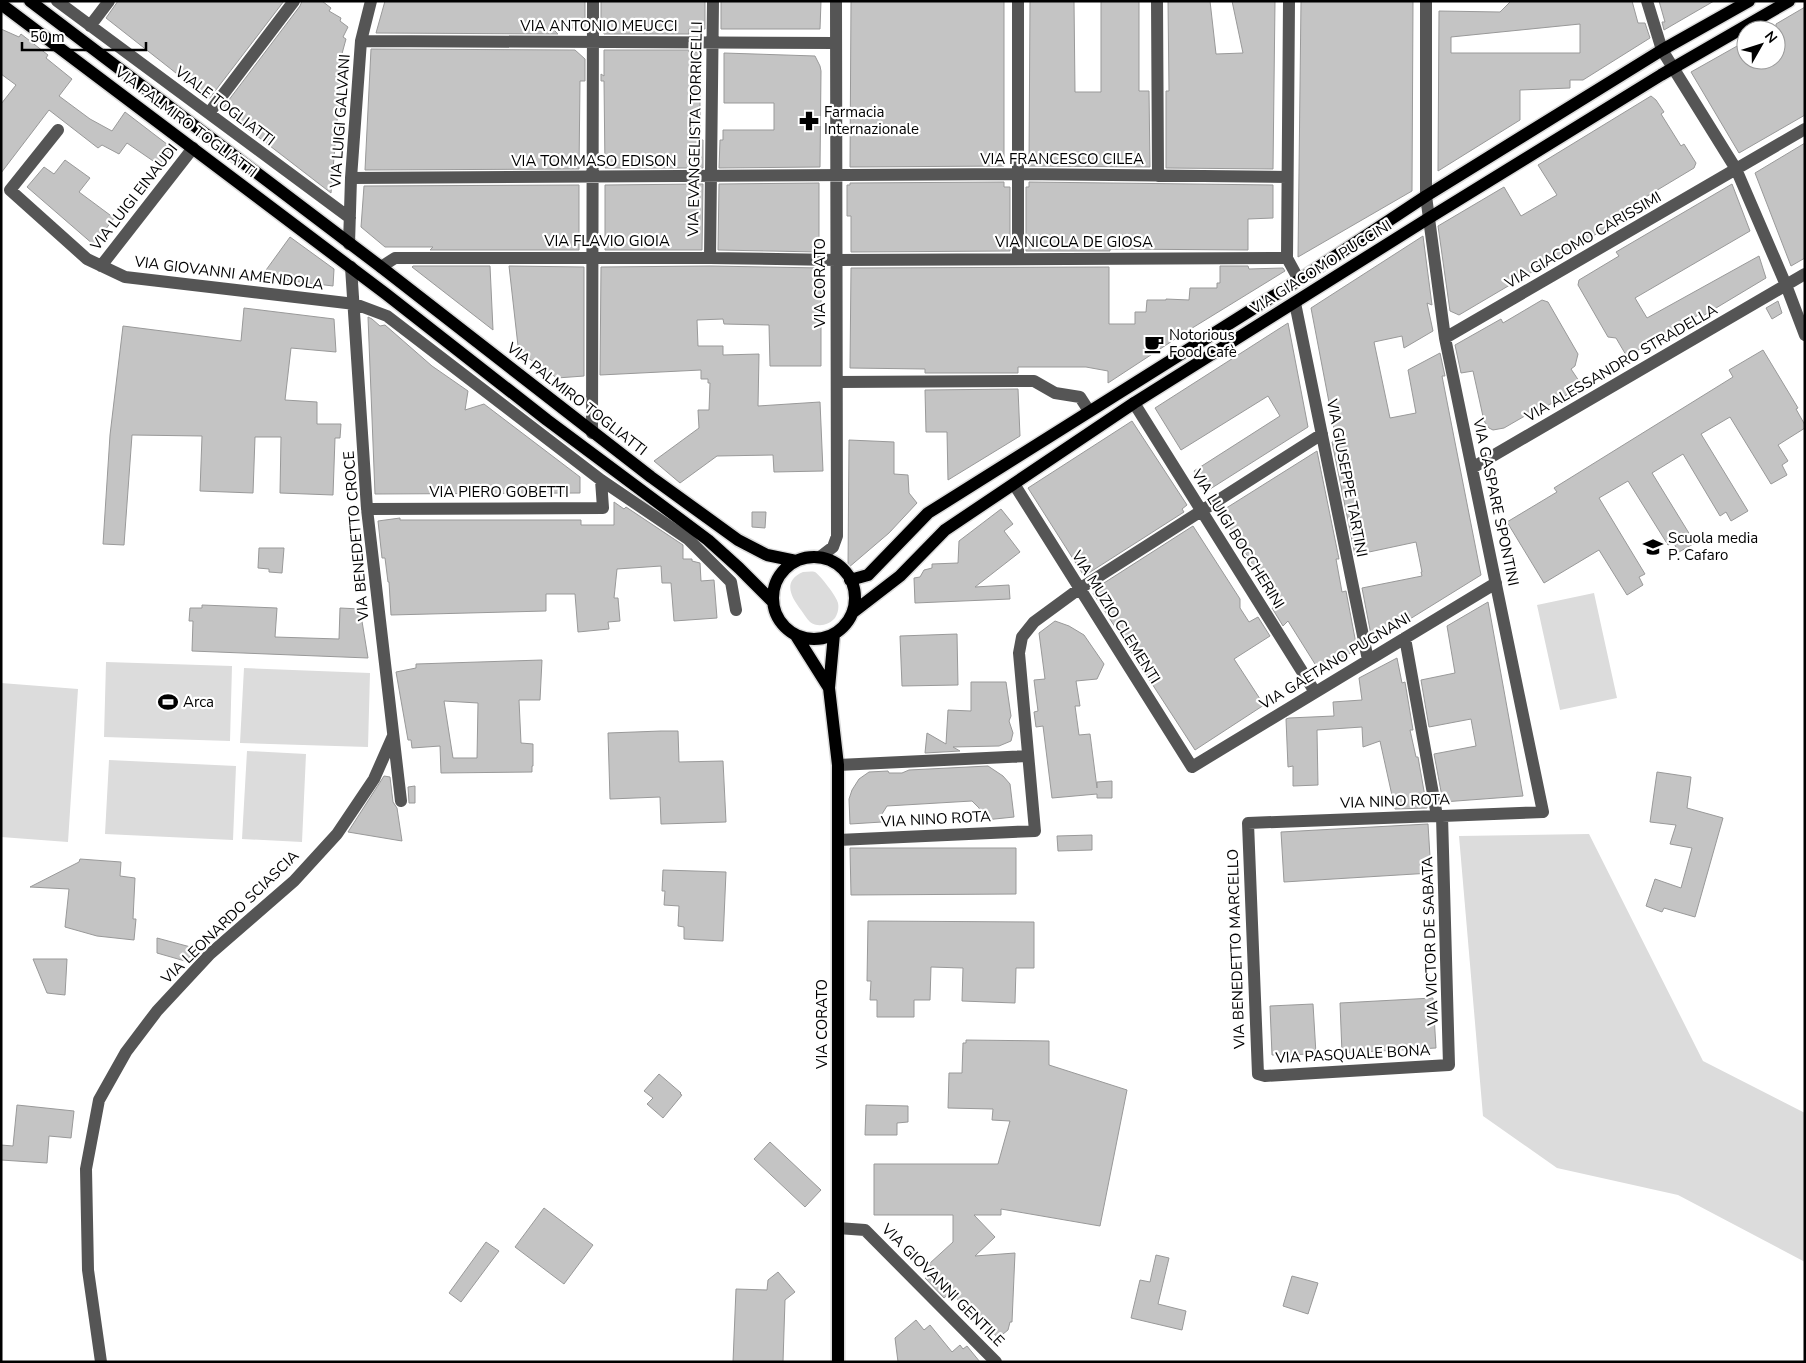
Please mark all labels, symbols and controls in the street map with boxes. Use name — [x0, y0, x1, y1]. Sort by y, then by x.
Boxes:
street label: VIA ANTONIO MEUCCI — [519, 16, 678, 36]
scale bar — [22, 20, 146, 52]
north arrow — [1736, 20, 1786, 70]
street label: VIA EVANGELISTA TORRICELLI — [683, 21, 707, 238]
text: 50 m — [30, 27, 65, 47]
text: N — [1760, 27, 1781, 47]
street label: VIA LUIGI GALVANI — [325, 53, 355, 190]
street label: VIA PALMIRO TOGLIATTI — [110, 61, 261, 182]
street label: VIALE TOGLIATTI — [170, 61, 279, 150]
place label: Farmacia Internazionale — [824, 102, 919, 139]
pharmacy icon: Farmacia Internazionale — [798, 110, 820, 132]
street label: VIA LUIGI EINAUDI — [85, 139, 182, 255]
street label: VIA FRANCESCO CILEA — [979, 149, 1144, 169]
street label: VIA TOMMASO EDISON — [510, 151, 677, 171]
street label: VIA GIACOMO CARISSIMI — [1500, 187, 1665, 294]
street label: VIA GIACOMO PUCCINI — [1246, 215, 1395, 319]
street label: VIA FLAVIO GIOIA — [543, 231, 670, 251]
street label: VIA NICOLA DE GIOSA — [994, 232, 1153, 252]
street label: VIA CORATO — [810, 238, 830, 329]
street label: VIA GIOVANNI AMENDOLA — [132, 251, 325, 295]
street label: VIA ALESSANDRO STRADELLA — [1520, 300, 1721, 427]
place label: Notorious Food Cafè — [1169, 325, 1237, 362]
cafe icon: Notorious Food Cafè — [1143, 333, 1165, 355]
street label: VIA PALMIRO TOGLIATTI — [502, 337, 651, 460]
street label: VIA GIUSEPPE TARTINI — [1322, 396, 1372, 559]
street label: VIA GASPARE SPONTINI — [1468, 415, 1524, 588]
street label: VIA BENEDETTO CROCE — [339, 450, 373, 623]
street label: VIA LUIGI BOCCHERINI — [1186, 465, 1289, 612]
street label: VIA PIERO GOBETTI — [428, 482, 569, 502]
place label: Scuola media P. Cafaro — [1668, 528, 1758, 565]
school or university icon: Scuola media P. Cafaro — [1642, 536, 1664, 558]
street label: VIA MUZIO CLEMENTI — [1066, 546, 1165, 687]
street label: VIA GAETANO PUGNANI — [1255, 608, 1414, 715]
sports icon: Arca — [157, 691, 179, 713]
place label: Arca — [183, 692, 214, 712]
street label: VIA NINO ROTA — [1339, 789, 1450, 813]
street label: VIA NINO ROTA — [880, 806, 992, 832]
street label: VIA LEONARDO SCIASCIA — [156, 846, 303, 989]
street label: VIA BENEDETTO MARCELLO — [1223, 849, 1250, 1050]
street label: VIA VICTOR DE SABATA — [1417, 856, 1443, 1027]
street label: VIA CORATO — [812, 979, 832, 1070]
street label: VIA PASQUALE BONA — [1274, 1040, 1431, 1068]
street label: VIA GIOVANNI GENTILE — [877, 1219, 1009, 1351]

